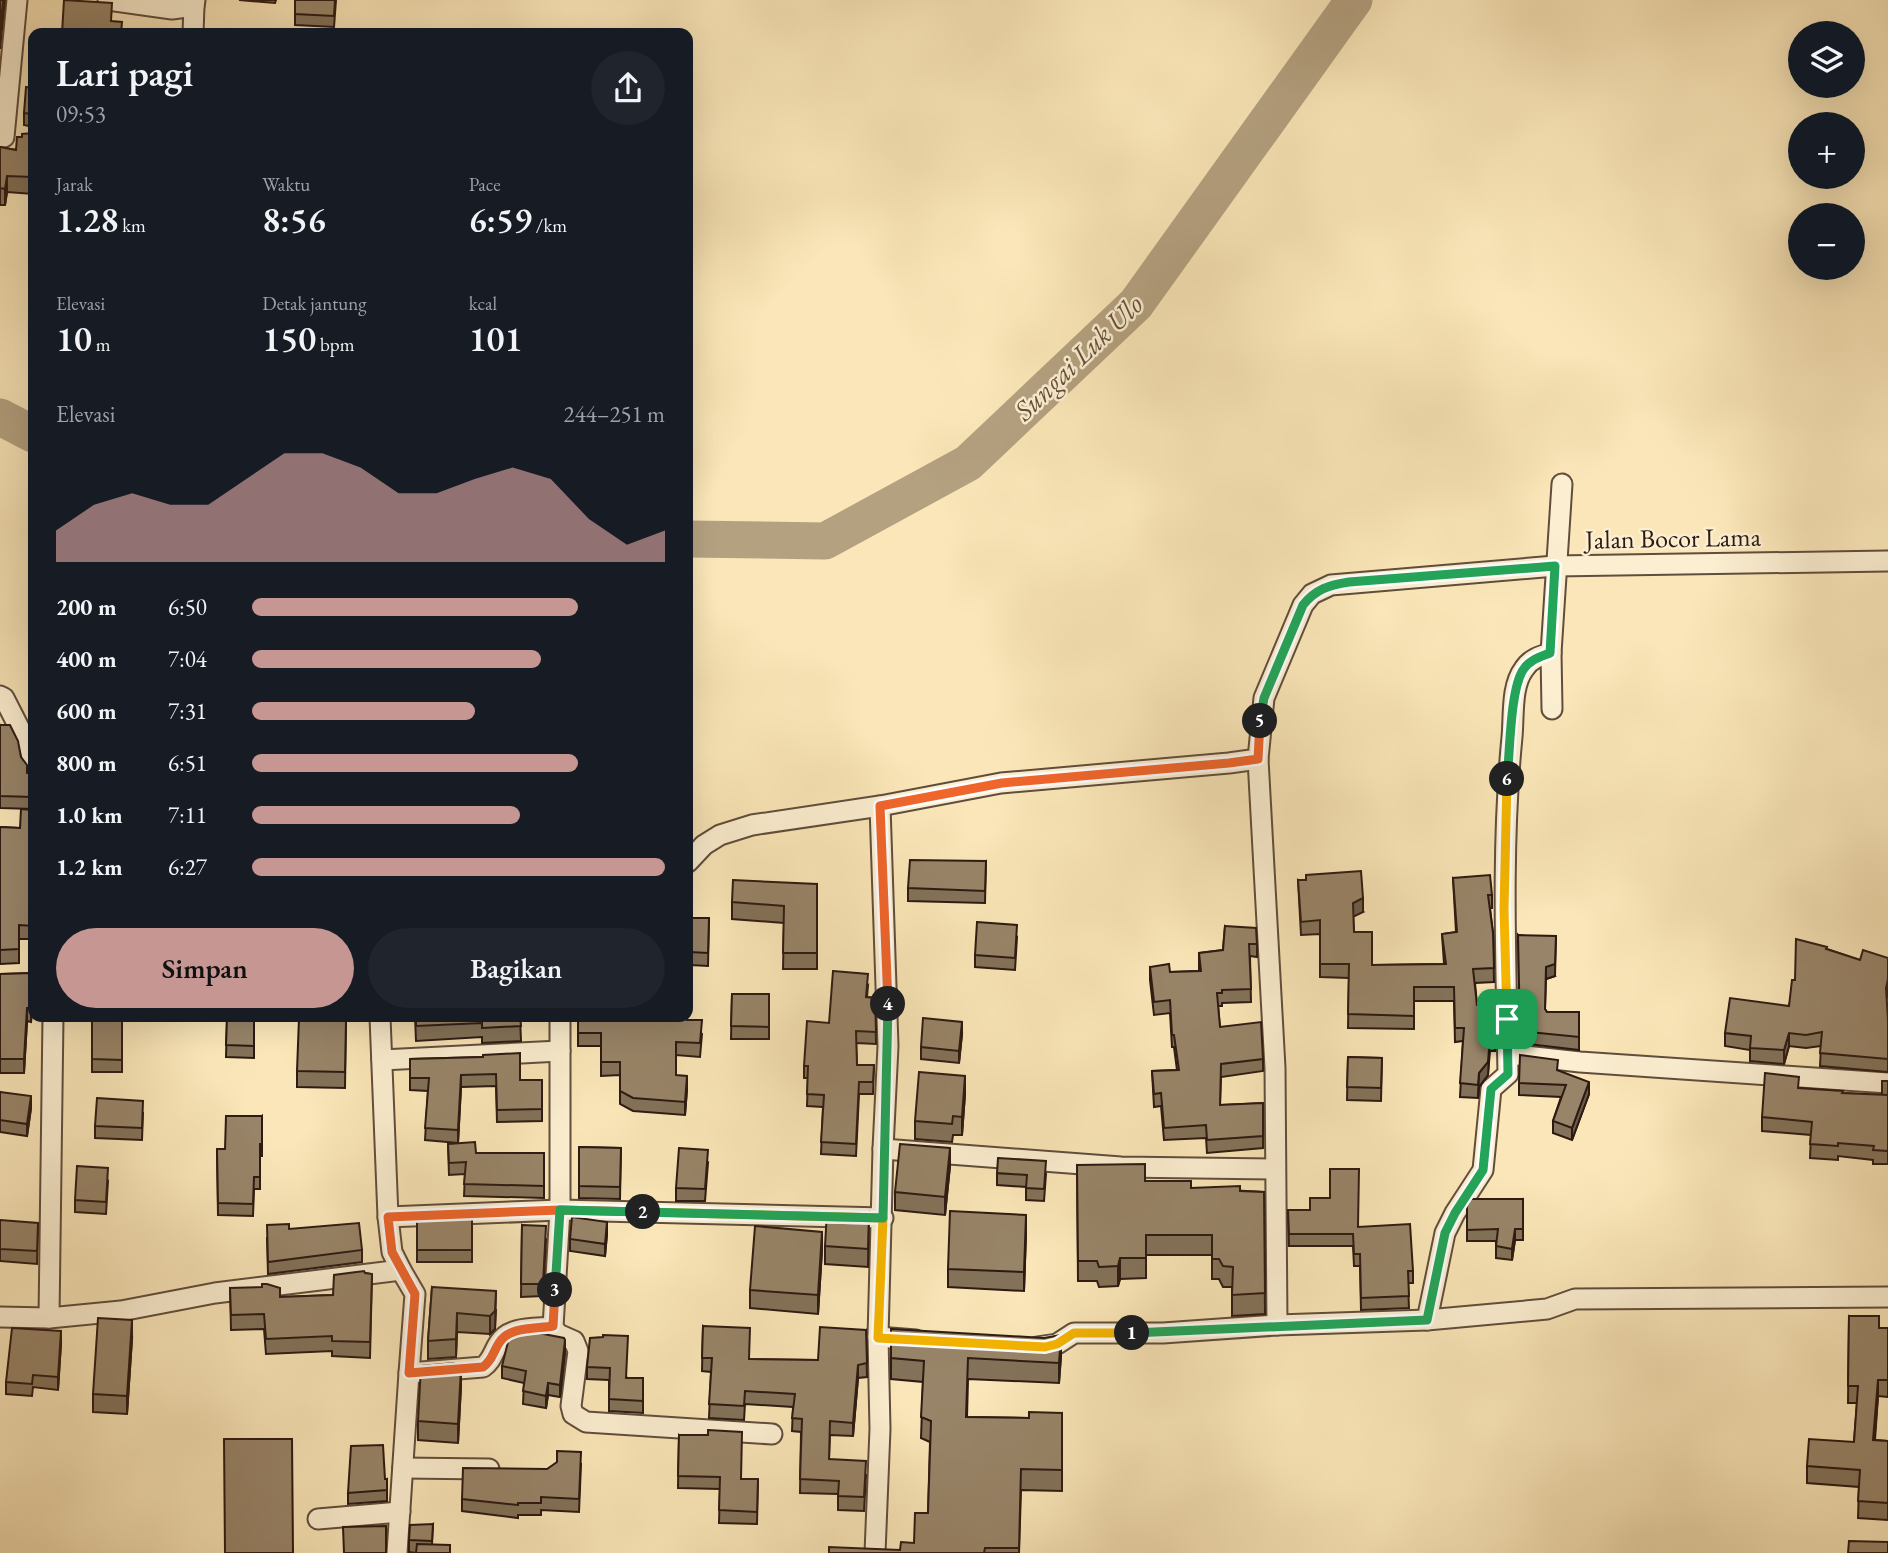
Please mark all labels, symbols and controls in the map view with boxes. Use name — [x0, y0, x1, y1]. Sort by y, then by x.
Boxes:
map controls — [1788, 21, 1865, 280]
button: layers — [1788, 21, 1865, 98]
text: Lari pagi — [56, 48, 193, 97]
button: share — [591, 51, 665, 125]
text: 09:53 — [56, 99, 106, 129]
button: + — [1788, 112, 1865, 189]
text: Jarak — [56, 172, 93, 197]
text: Waktu — [262, 172, 310, 197]
text: Pace — [469, 172, 501, 197]
text: 1.28 — [56, 197, 118, 242]
text: 8:56 — [262, 197, 326, 242]
text: 6:59 — [469, 197, 532, 242]
button: − — [1788, 203, 1865, 280]
text: km — [118, 213, 146, 238]
text: /km — [532, 213, 567, 238]
water label: Sungai Luk Ulo — [1005, 286, 1151, 428]
text: Elevasi — [56, 291, 105, 316]
text: Detak jantung — [262, 291, 367, 316]
text: kcal — [469, 291, 497, 316]
text: 10 — [56, 316, 92, 361]
text: 150 — [262, 316, 316, 361]
text: 101 — [469, 316, 523, 361]
text: m — [92, 332, 111, 357]
text: bpm — [316, 332, 354, 357]
text: Elevasi — [56, 399, 115, 429]
text: 244–251 m — [564, 399, 665, 429]
street label: Jalan Bocor Lama — [1583, 519, 1762, 557]
text: 200 m — [56, 592, 117, 622]
text: 6:50 — [168, 592, 207, 622]
text: 400 m — [56, 644, 117, 674]
text: 7:04 — [168, 644, 207, 674]
text: 600 m — [56, 696, 117, 726]
text: 7:31 — [168, 696, 207, 726]
pin: 5 — [1242, 704, 1278, 738]
text: 5 — [1254, 708, 1265, 733]
text: 800 m — [56, 748, 117, 778]
text: 6:51 — [168, 748, 207, 778]
pin: 6 — [1490, 762, 1524, 796]
text: 6 — [1501, 766, 1512, 791]
text: 1.0 km — [56, 800, 123, 830]
text: 7:11 — [168, 800, 207, 830]
text: 1.2 km — [56, 852, 123, 882]
text: 6:27 — [168, 852, 207, 882]
button: Simpan — [56, 928, 354, 1008]
button: Bagikan — [368, 928, 665, 1008]
pin: 4 — [870, 986, 906, 1021]
pin — [1477, 989, 1537, 1049]
text: 4 — [882, 991, 893, 1016]
icon: arrive — [1488, 1000, 1526, 1038]
pin: 2 — [626, 1194, 660, 1230]
text: 2 — [637, 1199, 648, 1224]
pin: 3 — [538, 1272, 572, 1308]
text: 3 — [549, 1277, 560, 1302]
pin: 1 — [1114, 1316, 1150, 1350]
text: 1 — [1126, 1320, 1137, 1345]

